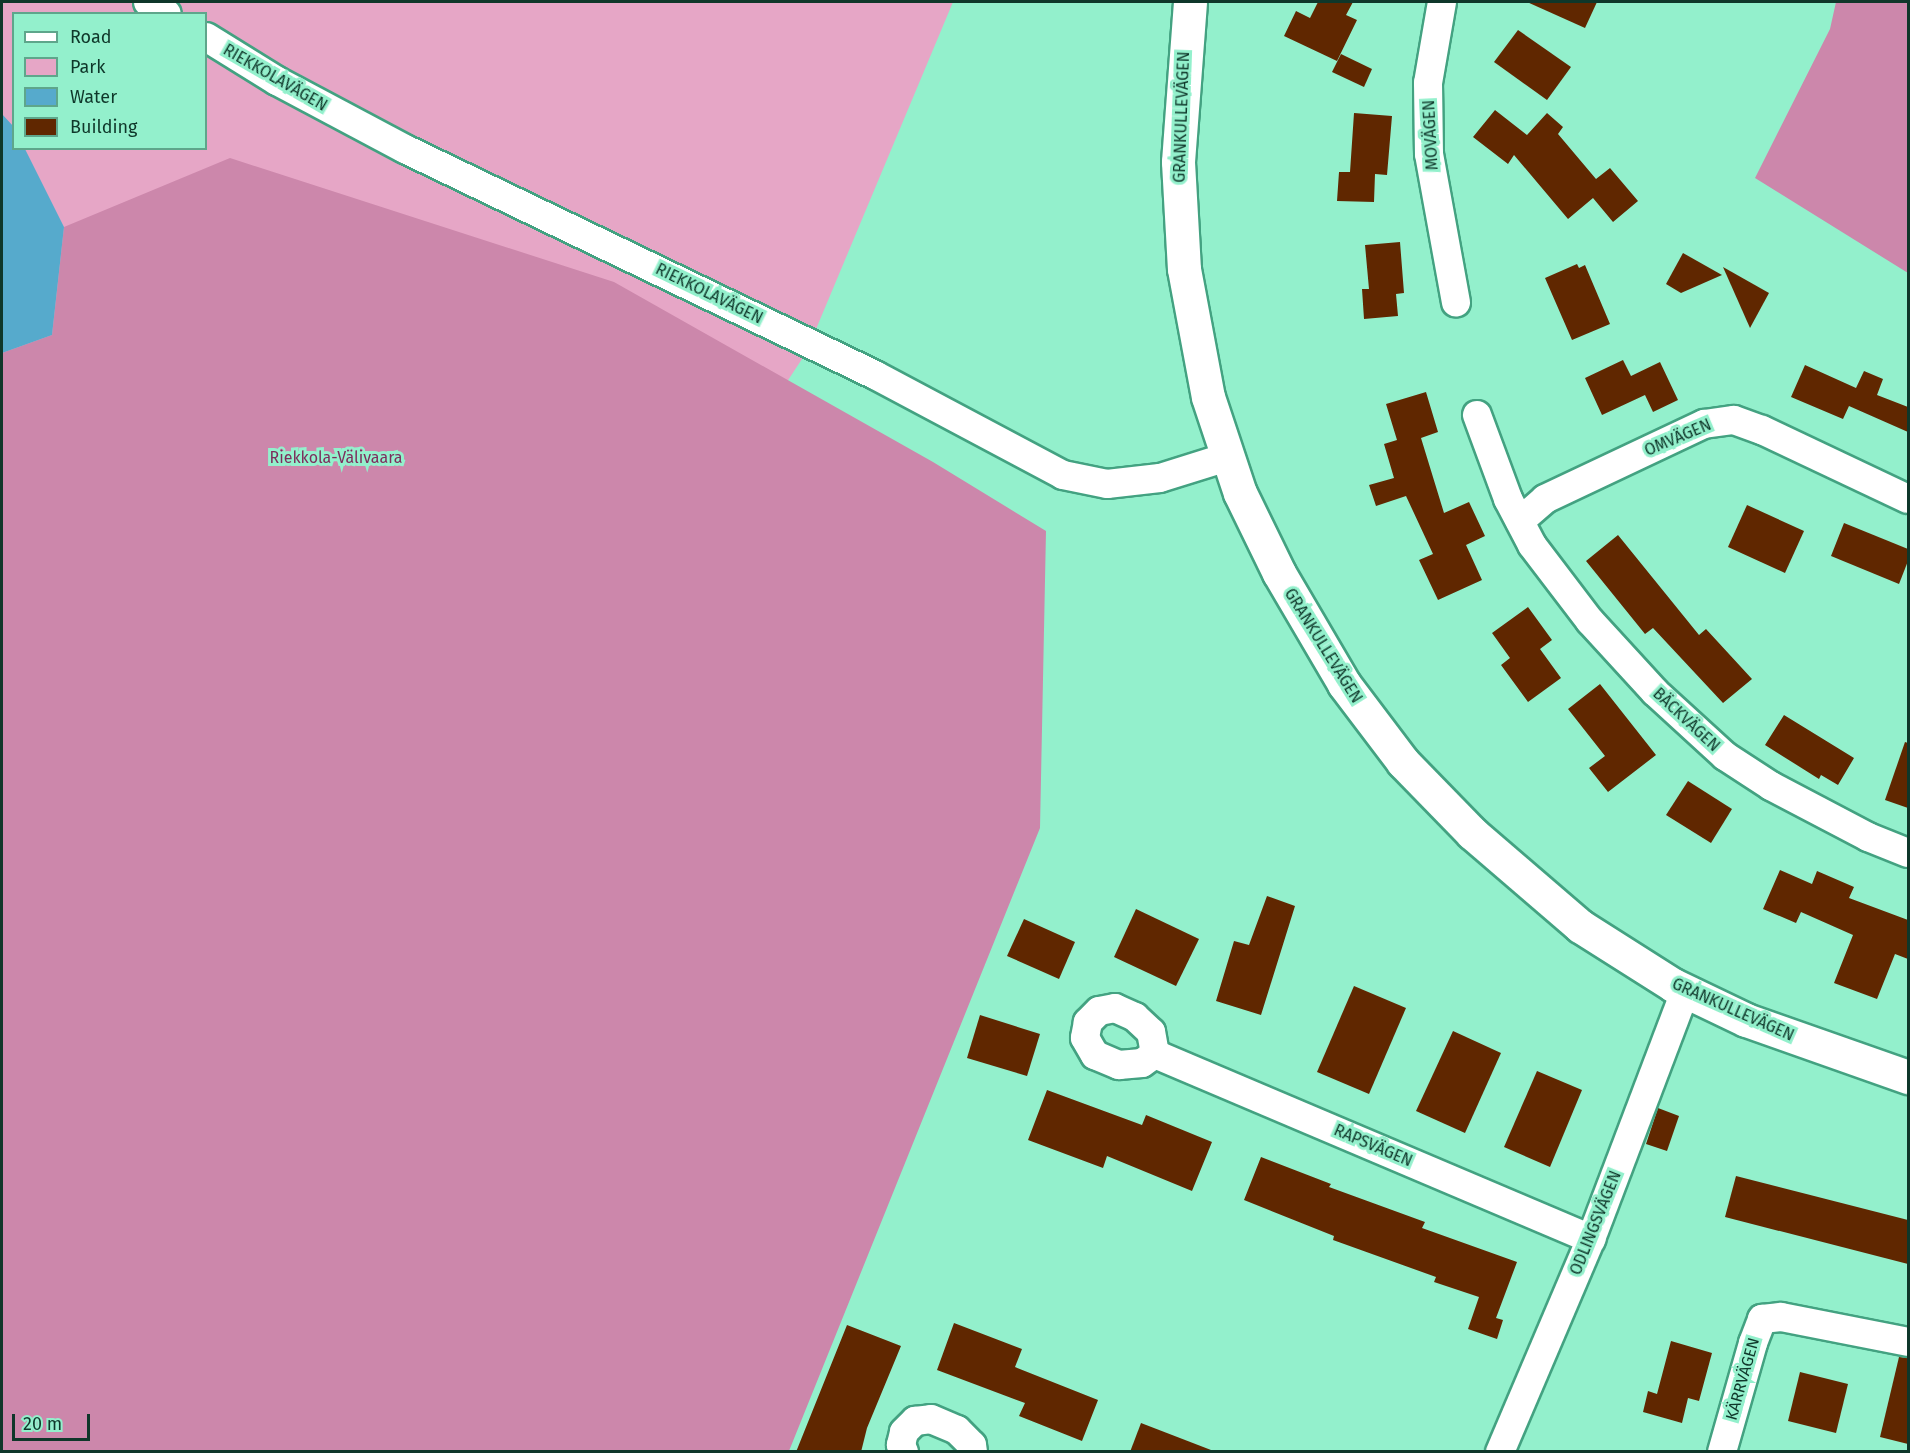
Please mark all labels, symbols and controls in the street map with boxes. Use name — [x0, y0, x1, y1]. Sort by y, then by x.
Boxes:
legend — [12, 12, 207, 150]
text: Road — [70, 26, 112, 48]
street label: RIEKKOLAVÄGEN — [220, 40, 330, 116]
street label: GRANKULLEVÄGEN — [1170, 51, 1194, 183]
text: Park — [70, 56, 105, 78]
text: Water — [70, 86, 117, 108]
street label: MOVÄGEN — [1420, 99, 1442, 171]
text: Building — [70, 116, 137, 138]
street label: RIEKKOLAVÄGEN — [652, 260, 766, 328]
street label: OMVÄGEN — [1642, 415, 1714, 461]
park label: Riekkola-Välivaara — [270, 448, 402, 468]
street label: GRANKULLEVÄGEN — [1280, 585, 1366, 707]
street label: BÄCKVÄGEN — [1649, 684, 1723, 756]
street label: GRANKULLEVÄGEN — [1669, 974, 1797, 1046]
street label: RAPSVÄGEN — [1331, 1121, 1415, 1171]
street label: ODLINGSVÄGEN — [1566, 1168, 1626, 1278]
street label: KÄRRVÄGEN — [1722, 1335, 1764, 1423]
scale bar — [15, 1402, 93, 1440]
text: 20 m — [23, 1413, 62, 1435]

